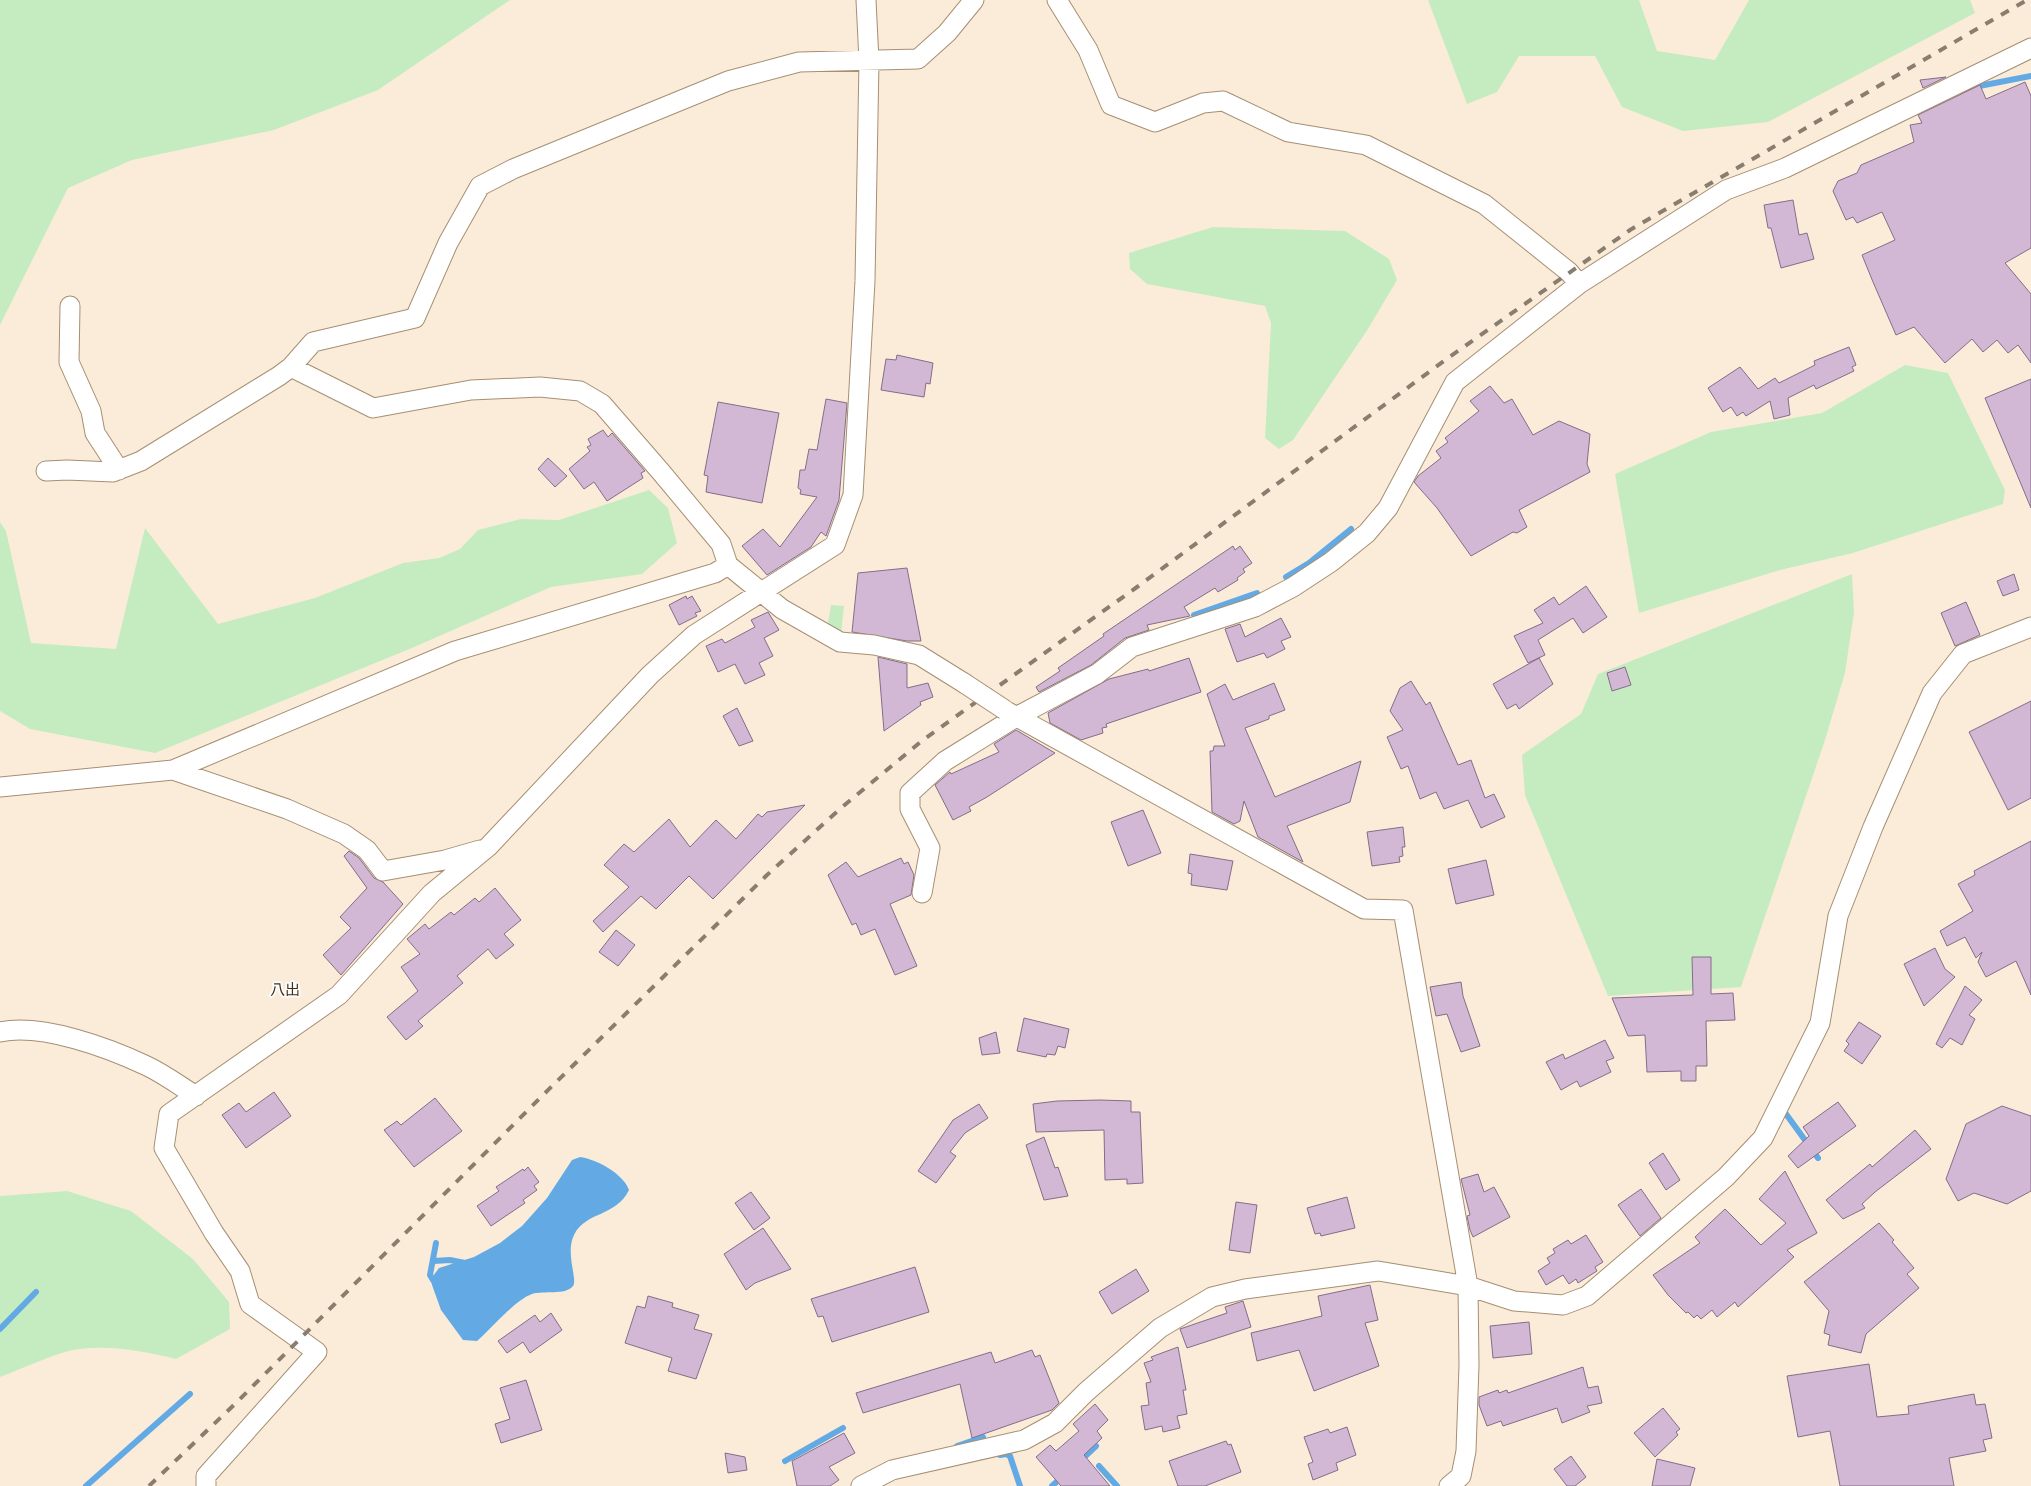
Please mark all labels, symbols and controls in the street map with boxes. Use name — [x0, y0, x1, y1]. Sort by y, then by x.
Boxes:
district label: 八出 — [270, 980, 300, 999]

